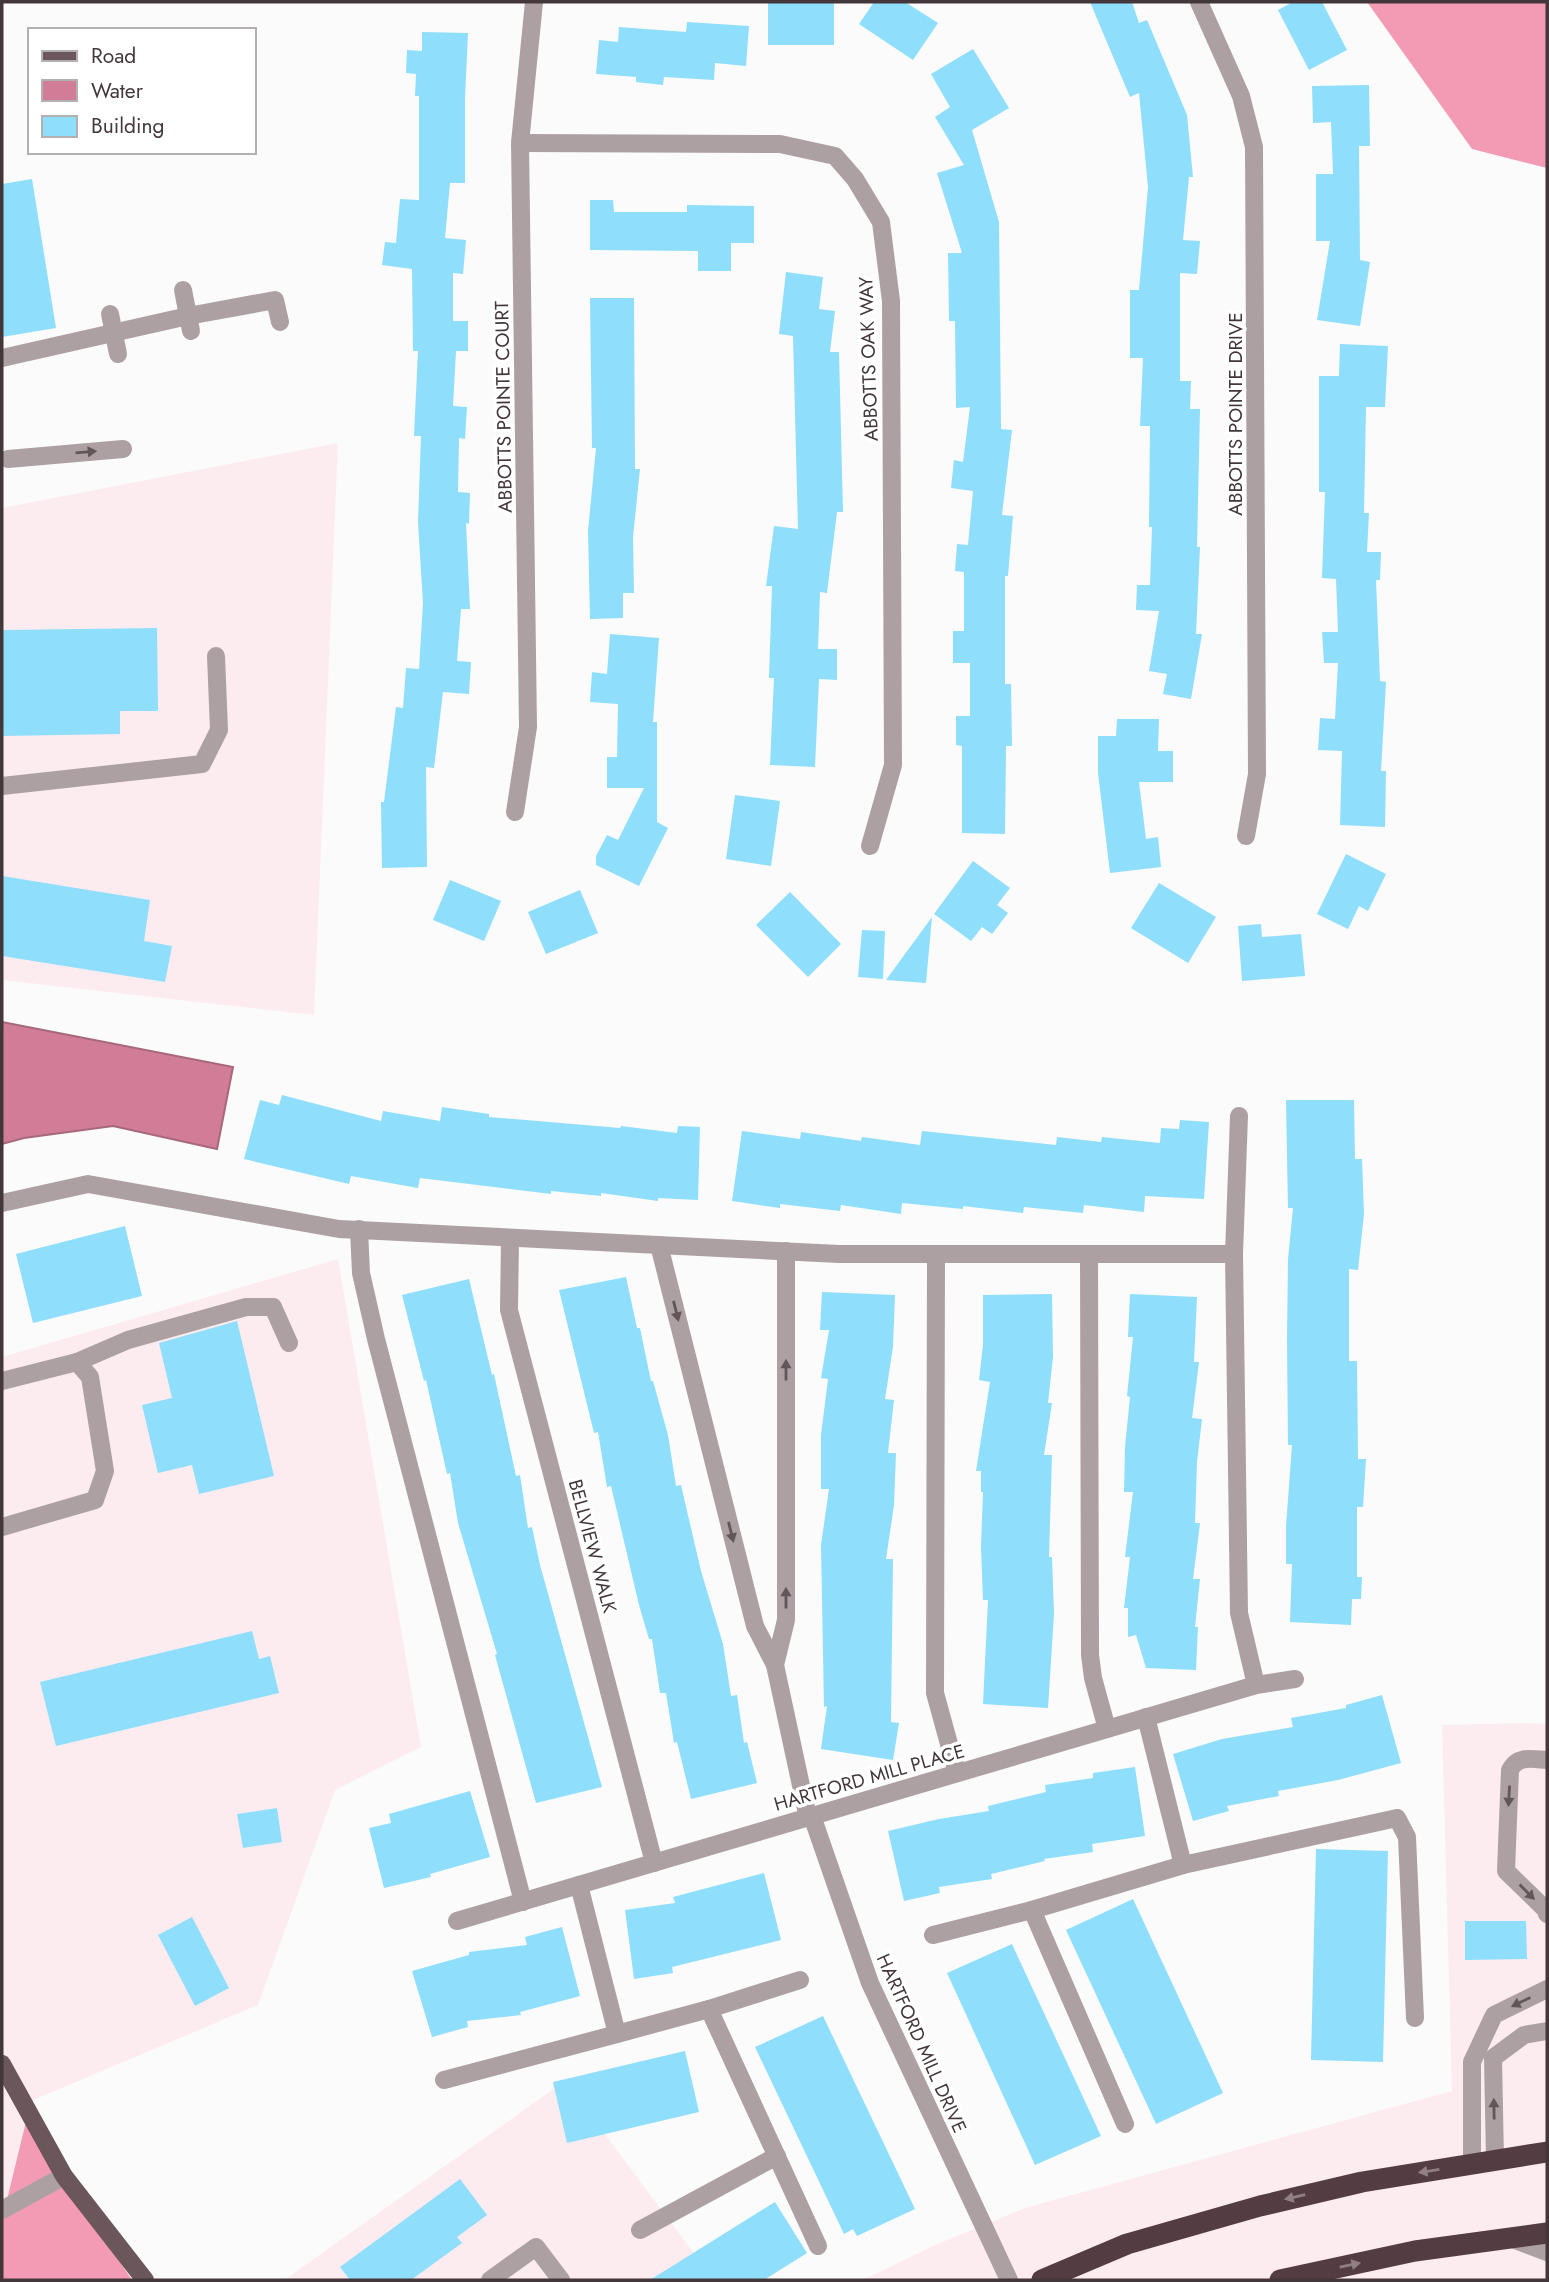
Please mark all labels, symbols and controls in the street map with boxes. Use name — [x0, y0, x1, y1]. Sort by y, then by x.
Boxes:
legend — [28, 28, 256, 154]
text: Road — [91, 41, 136, 71]
text: Water — [91, 76, 144, 106]
text: Building — [91, 111, 164, 141]
street label: ABBOTTS OAK WAY — [852, 276, 885, 442]
street label: ABBOTTS POINTE COURT — [488, 301, 519, 513]
street label: ABBOTTS POINTE DRIVE — [1222, 312, 1249, 516]
one-way arrow — [76, 446, 98, 457]
one-way arrow — [671, 1300, 682, 1322]
one-way arrow — [780, 1359, 792, 1381]
street label: BELLVIEW WALK — [562, 1476, 623, 1616]
one-way arrow — [726, 1521, 737, 1543]
one-way arrow — [780, 1586, 792, 1608]
street label: HARTFORD MILL PLACE — [771, 1737, 968, 1818]
one-way arrow — [1504, 1785, 1515, 1807]
one-way arrow — [1519, 1884, 1536, 1901]
street label: HARTFORD MILL DRIVE — [870, 1949, 973, 2137]
one-way arrow — [1511, 1997, 1531, 2008]
one-way arrow — [1488, 2098, 1500, 2120]
one-way arrow — [1418, 2166, 1440, 2177]
one-way arrow — [1284, 2192, 1306, 2203]
one-way arrow — [1339, 2259, 1361, 2270]

